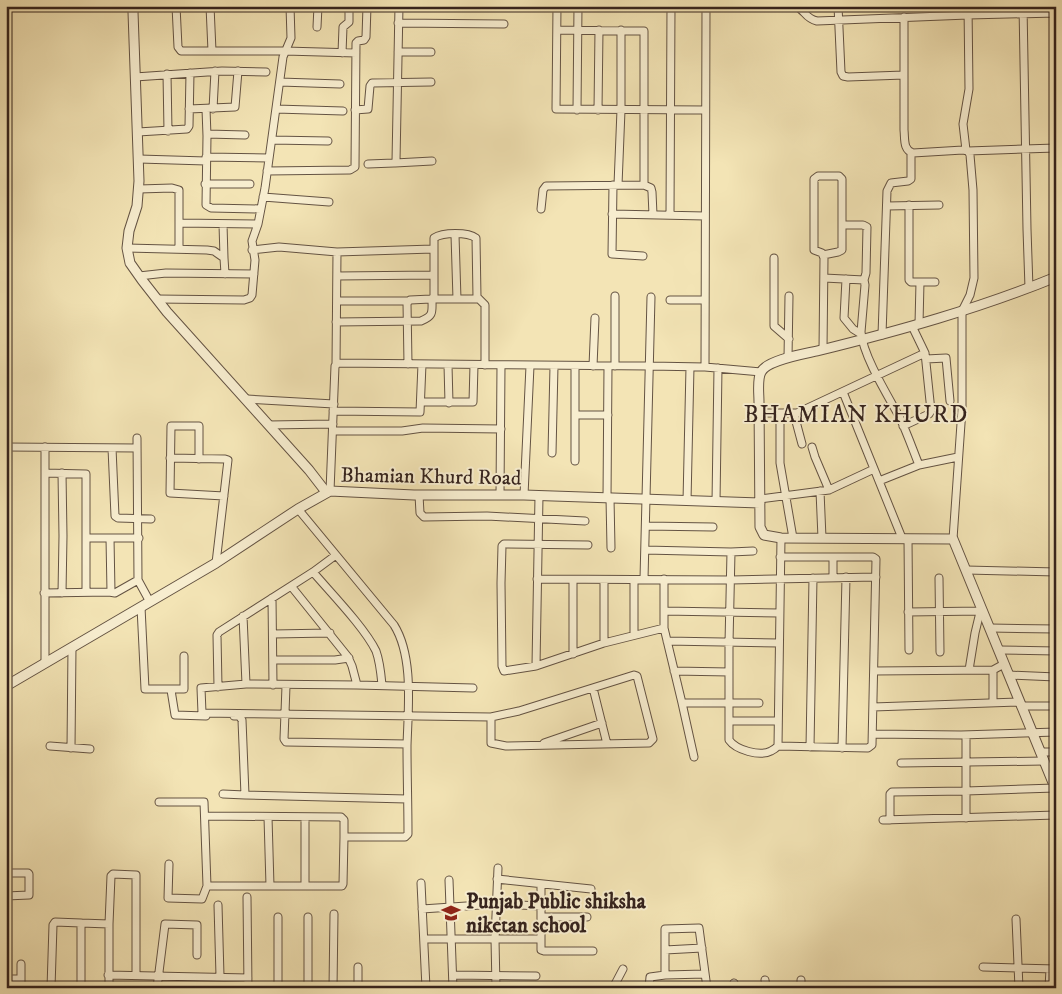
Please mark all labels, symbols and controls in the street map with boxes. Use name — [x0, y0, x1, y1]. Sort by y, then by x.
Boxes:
district label: BHAMIAN KHURD — [744, 400, 968, 430]
street label: Bhamian Khurd Road — [340, 462, 522, 492]
place label: Punjab Public shiksha niketan school — [466, 889, 647, 939]
school or university icon: Punjab Public shiksha niketan school — [440, 902, 462, 924]

